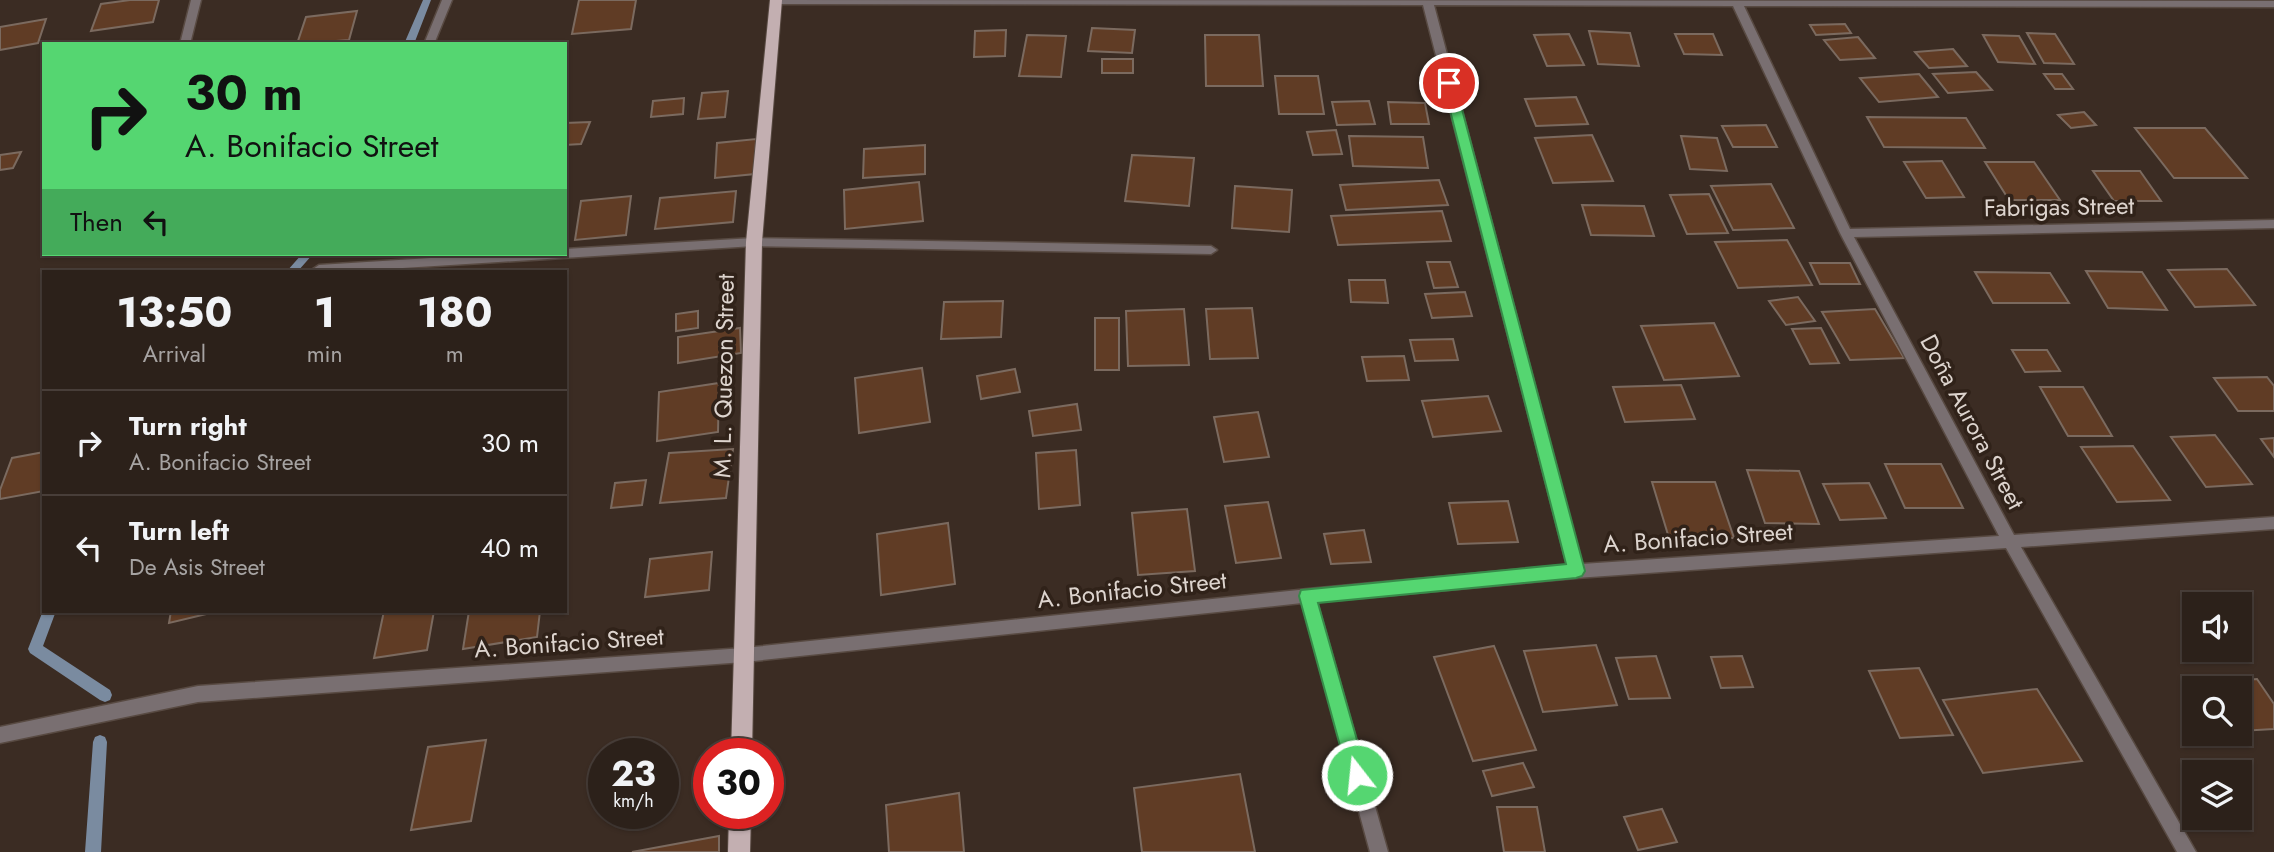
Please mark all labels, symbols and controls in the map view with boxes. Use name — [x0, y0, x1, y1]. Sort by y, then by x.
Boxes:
pin — [1419, 53, 1479, 113]
text: 30 m — [185, 58, 303, 128]
icon: arrive — [1430, 64, 1468, 102]
icon: right — [70, 70, 161, 161]
text: A. Bonifacio Street — [185, 123, 438, 169]
street label: Fabrigas Street — [1984, 188, 2135, 225]
text: Then — [70, 203, 123, 241]
icon: left — [137, 203, 175, 241]
street label: M. L. Quezon Street — [704, 273, 743, 478]
text: 13:50 — [116, 282, 232, 343]
text: 1 — [314, 282, 335, 343]
text: 180 — [417, 282, 493, 343]
street label: Doña Aurora Street — [1911, 328, 2034, 516]
text: Arrival — [143, 337, 206, 371]
text: min — [307, 337, 343, 371]
text: m — [446, 337, 464, 371]
text: Turn right — [129, 407, 247, 445]
icon: right — [70, 424, 108, 462]
text: 30 m — [481, 424, 539, 462]
text: A. Bonifacio Street — [129, 445, 311, 479]
text: Turn left — [129, 512, 229, 550]
street label: A. Bonifacio Street — [1602, 513, 1794, 562]
icon: left — [70, 529, 108, 567]
text: 40 m — [480, 529, 539, 567]
text: De Asis Street — [129, 550, 265, 584]
street label: A. Bonifacio Street — [1036, 562, 1228, 617]
map controls — [2182, 592, 2252, 830]
button: sound — [2182, 592, 2252, 662]
street label: A. Bonifacio Street — [473, 618, 665, 667]
button: search — [2182, 676, 2252, 746]
speed limit sign: 30 — [693, 738, 784, 829]
position arrow — [1320, 738, 1394, 812]
text: 23 — [611, 749, 656, 799]
button: layers — [2182, 760, 2252, 830]
text: km/h — [613, 788, 654, 814]

